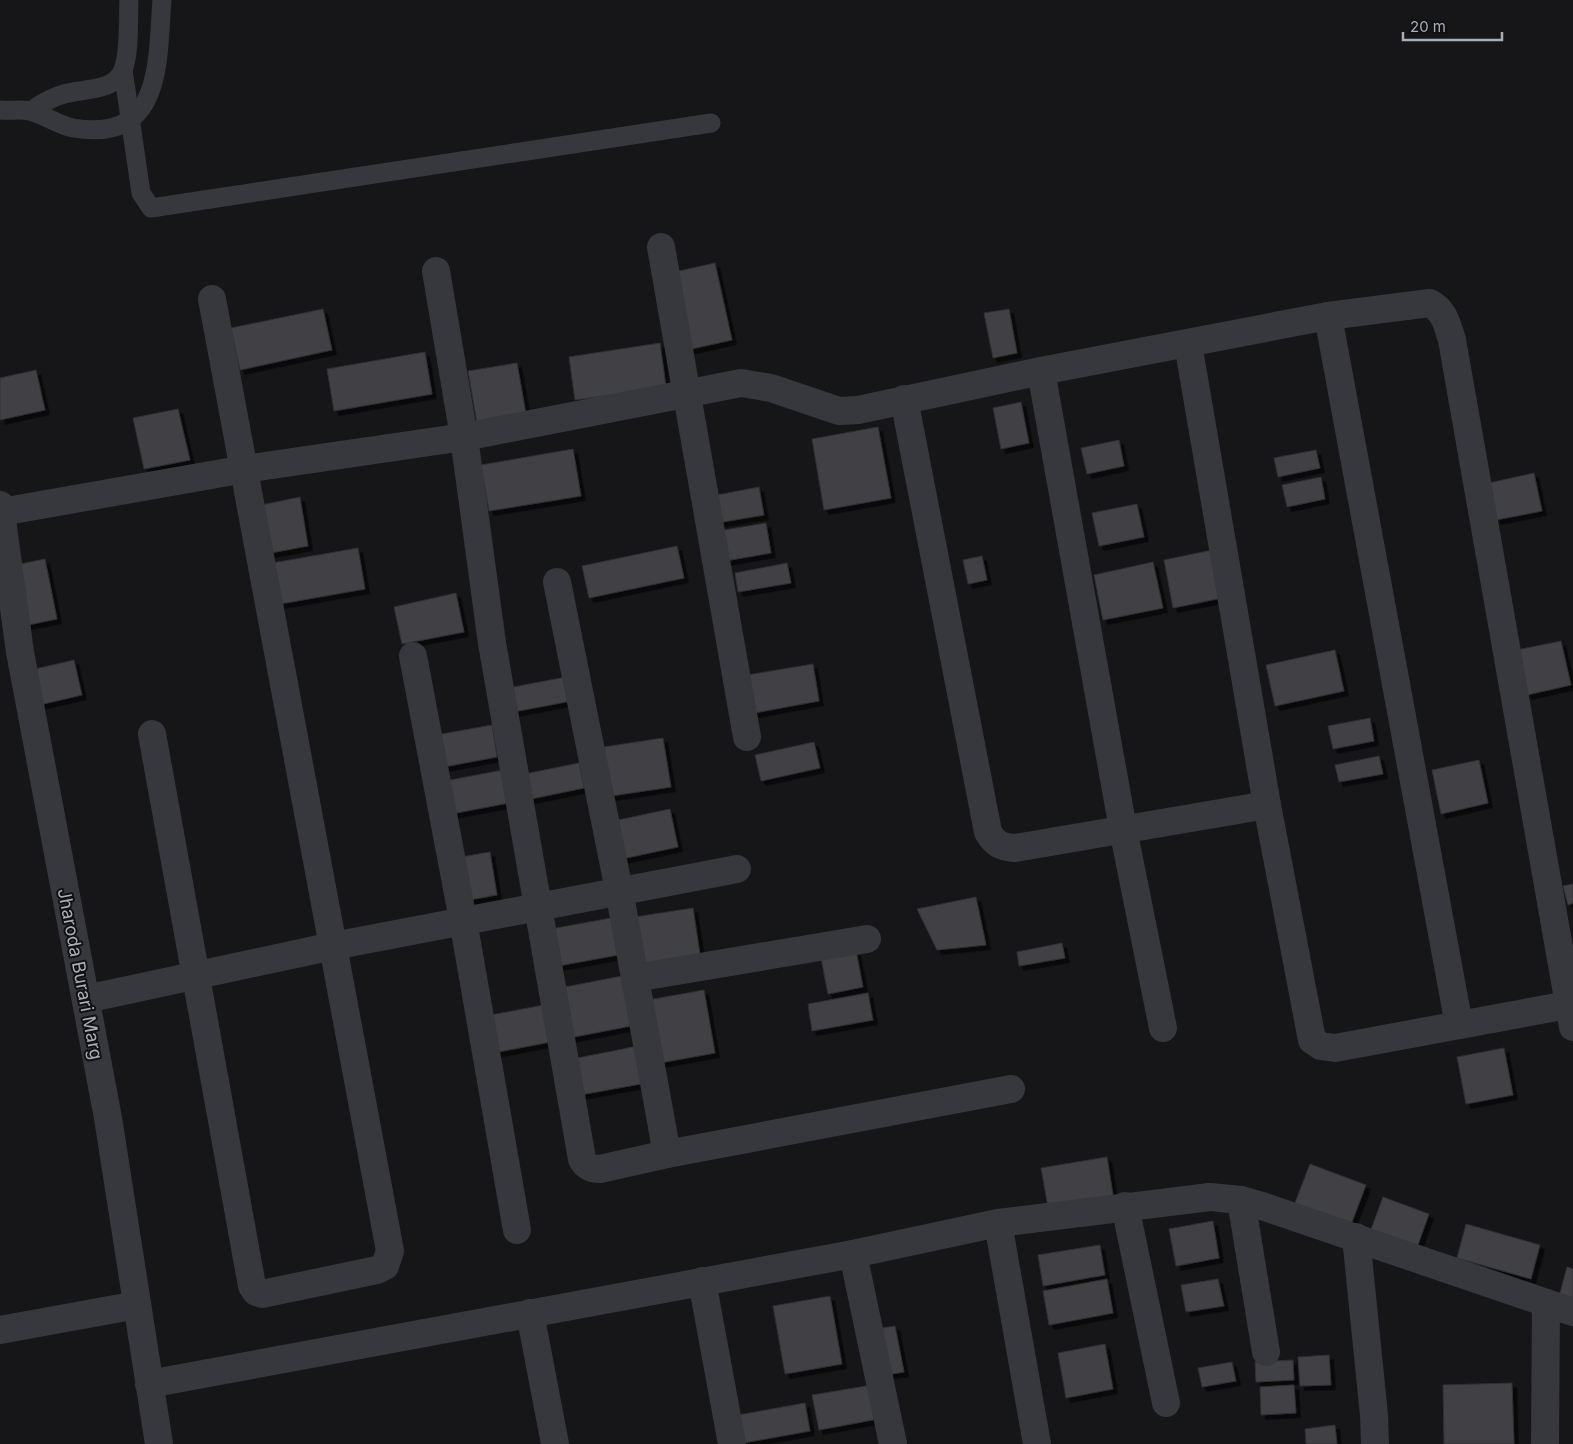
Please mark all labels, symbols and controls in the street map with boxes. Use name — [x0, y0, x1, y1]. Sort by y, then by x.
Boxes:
scale bar — [1403, 10, 1502, 42]
text: 20 m — [1410, 17, 1446, 36]
street label: Jharoda Burari Marg — [54, 886, 107, 1061]

